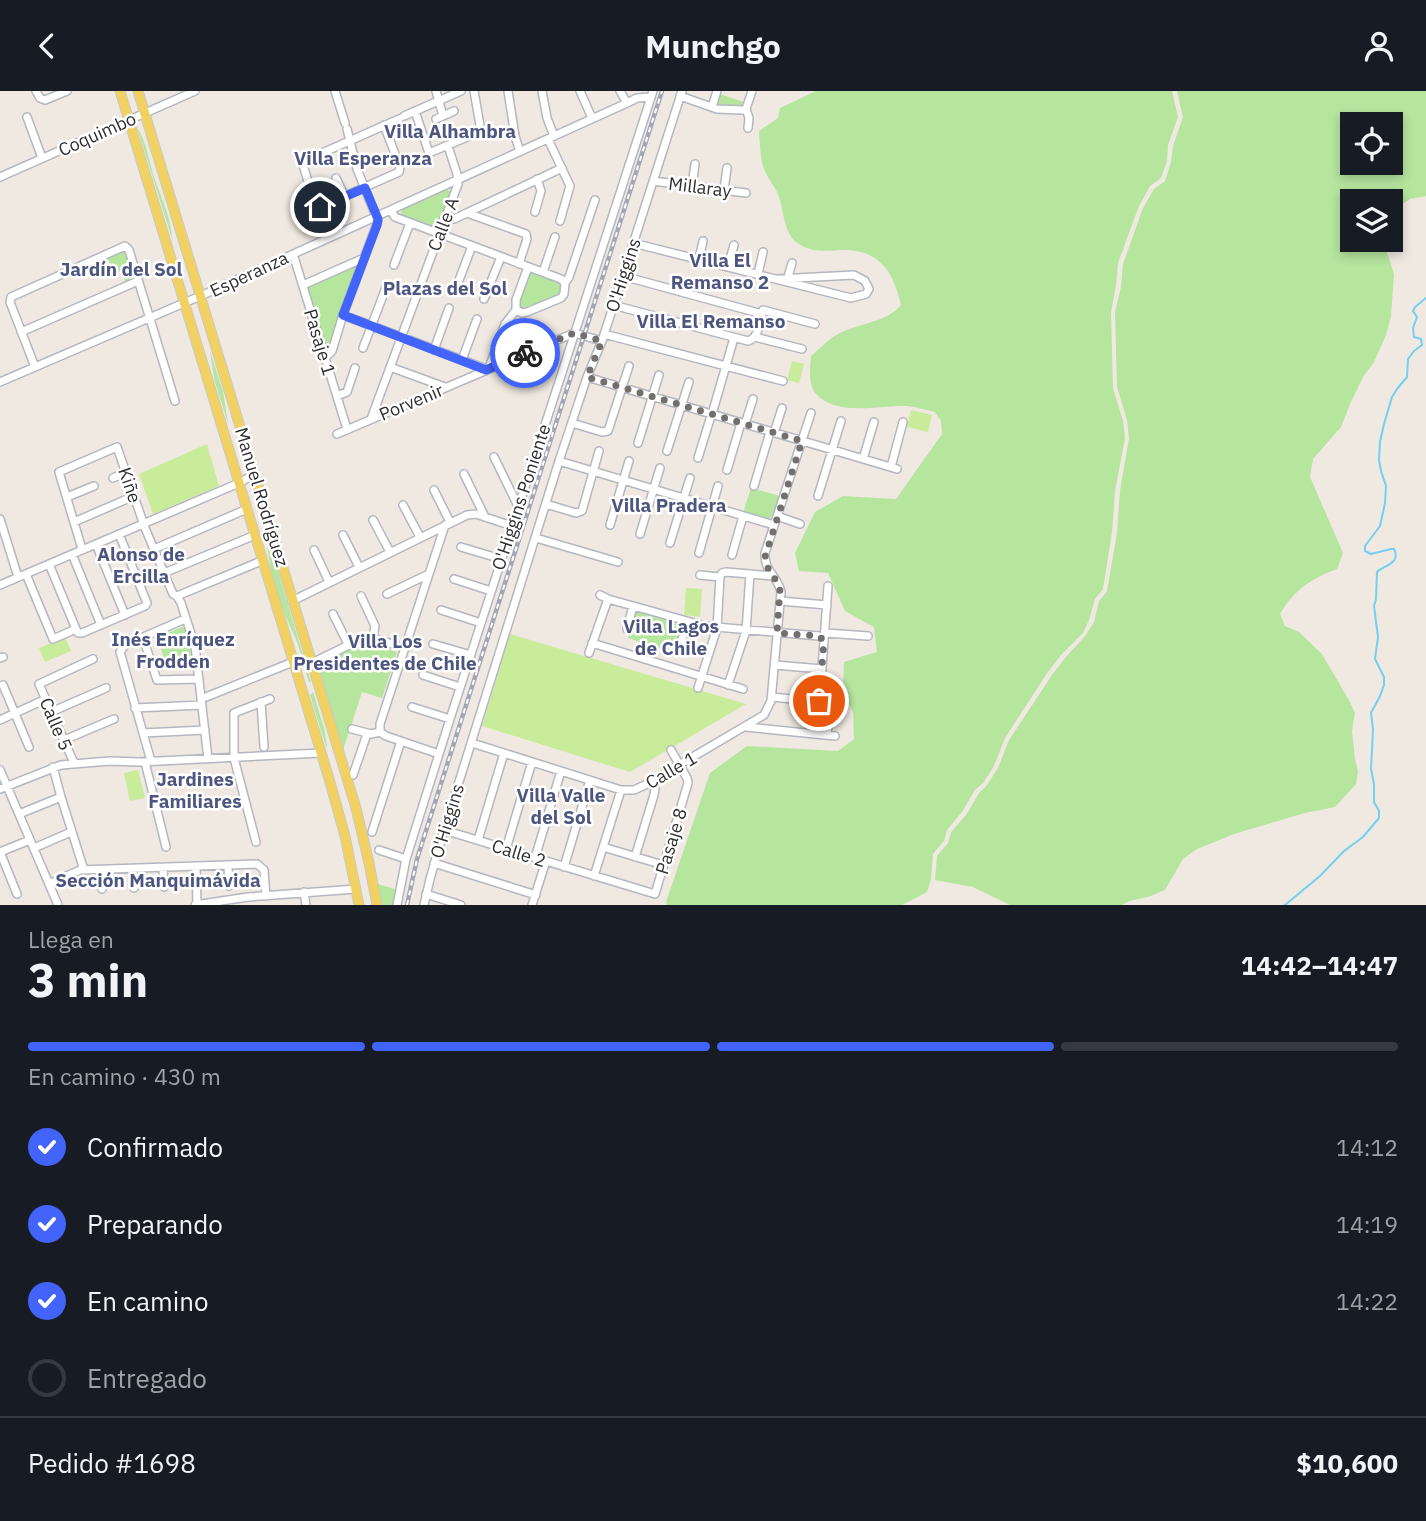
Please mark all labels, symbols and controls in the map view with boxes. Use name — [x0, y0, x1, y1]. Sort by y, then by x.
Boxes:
text: Munchgo — [645, 25, 781, 67]
icon: back — [28, 27, 66, 65]
icon: person — [1360, 27, 1398, 65]
street label: Coquimbo — [55, 107, 139, 161]
map controls — [1340, 112, 1403, 252]
button: locate — [1340, 112, 1403, 175]
district label: Villa Alhambra — [384, 119, 516, 143]
district label: Villa Esperanza — [294, 146, 432, 170]
street label: Millaray — [667, 172, 733, 202]
pin — [290, 177, 350, 237]
icon: home — [301, 188, 339, 226]
button: layers — [1340, 189, 1403, 252]
street label: Calle A — [422, 193, 464, 254]
street label: O'Higgins — [600, 235, 646, 315]
street label: Esperanza — [206, 246, 292, 302]
district label: Villa El Remanso 2 — [671, 248, 769, 294]
district label: Jardín del Sol — [60, 257, 183, 281]
district label: Plazas del Sol — [383, 276, 508, 300]
street label: Pasaje 1 — [299, 306, 341, 378]
district label: Villa El Remanso — [637, 309, 786, 333]
courier — [490, 318, 560, 388]
icon: bike — [506, 334, 544, 372]
street label: Porvenir — [376, 378, 447, 426]
street label: O'Higgins Poniente — [486, 421, 556, 573]
street label: Manuel Rodríguez — [230, 425, 294, 569]
street label: Kiñe — [113, 464, 147, 506]
district label: Villa Pradera — [611, 493, 727, 517]
district label: Alonso de Ercilla — [97, 542, 185, 588]
district label: Villa Lagos de Chile — [623, 614, 719, 660]
district label: Inés Enríquez Frodden — [111, 627, 235, 673]
district label: Villa Los Presidentes de Chile — [293, 629, 477, 675]
pin — [789, 671, 849, 731]
icon: bag — [800, 682, 838, 720]
street label: Calle 5 — [35, 694, 77, 754]
street label: Calle 1 — [641, 746, 701, 794]
district label: Jardines Familiares — [148, 767, 242, 813]
street label: O'Higgins — [425, 781, 469, 861]
district label: Villa Valle del Sol — [517, 783, 605, 829]
street label: Pasaje 8 — [650, 805, 692, 877]
street label: Calle 2 — [489, 834, 549, 872]
district label: Sección Manquimávida — [55, 868, 261, 892]
text: Llega en — [28, 924, 114, 954]
text: 14:42–14:47 — [1241, 948, 1398, 982]
text: 3 min — [28, 950, 148, 1010]
text: En camino · 430 m — [28, 1061, 221, 1091]
icon: check — [28, 1128, 66, 1166]
text: Confirmado — [87, 1130, 223, 1164]
text: 14:12 — [1336, 1132, 1398, 1162]
icon: check — [28, 1205, 66, 1243]
text: Preparando — [87, 1207, 223, 1241]
text: 14:19 — [1336, 1209, 1398, 1239]
icon: check — [28, 1282, 66, 1320]
text: En camino — [87, 1284, 209, 1318]
text: 14:22 — [1336, 1286, 1398, 1316]
text: Entregado — [87, 1361, 207, 1395]
text: Pedido #1698 — [28, 1446, 196, 1480]
text: $10,600 — [1296, 1446, 1398, 1480]

